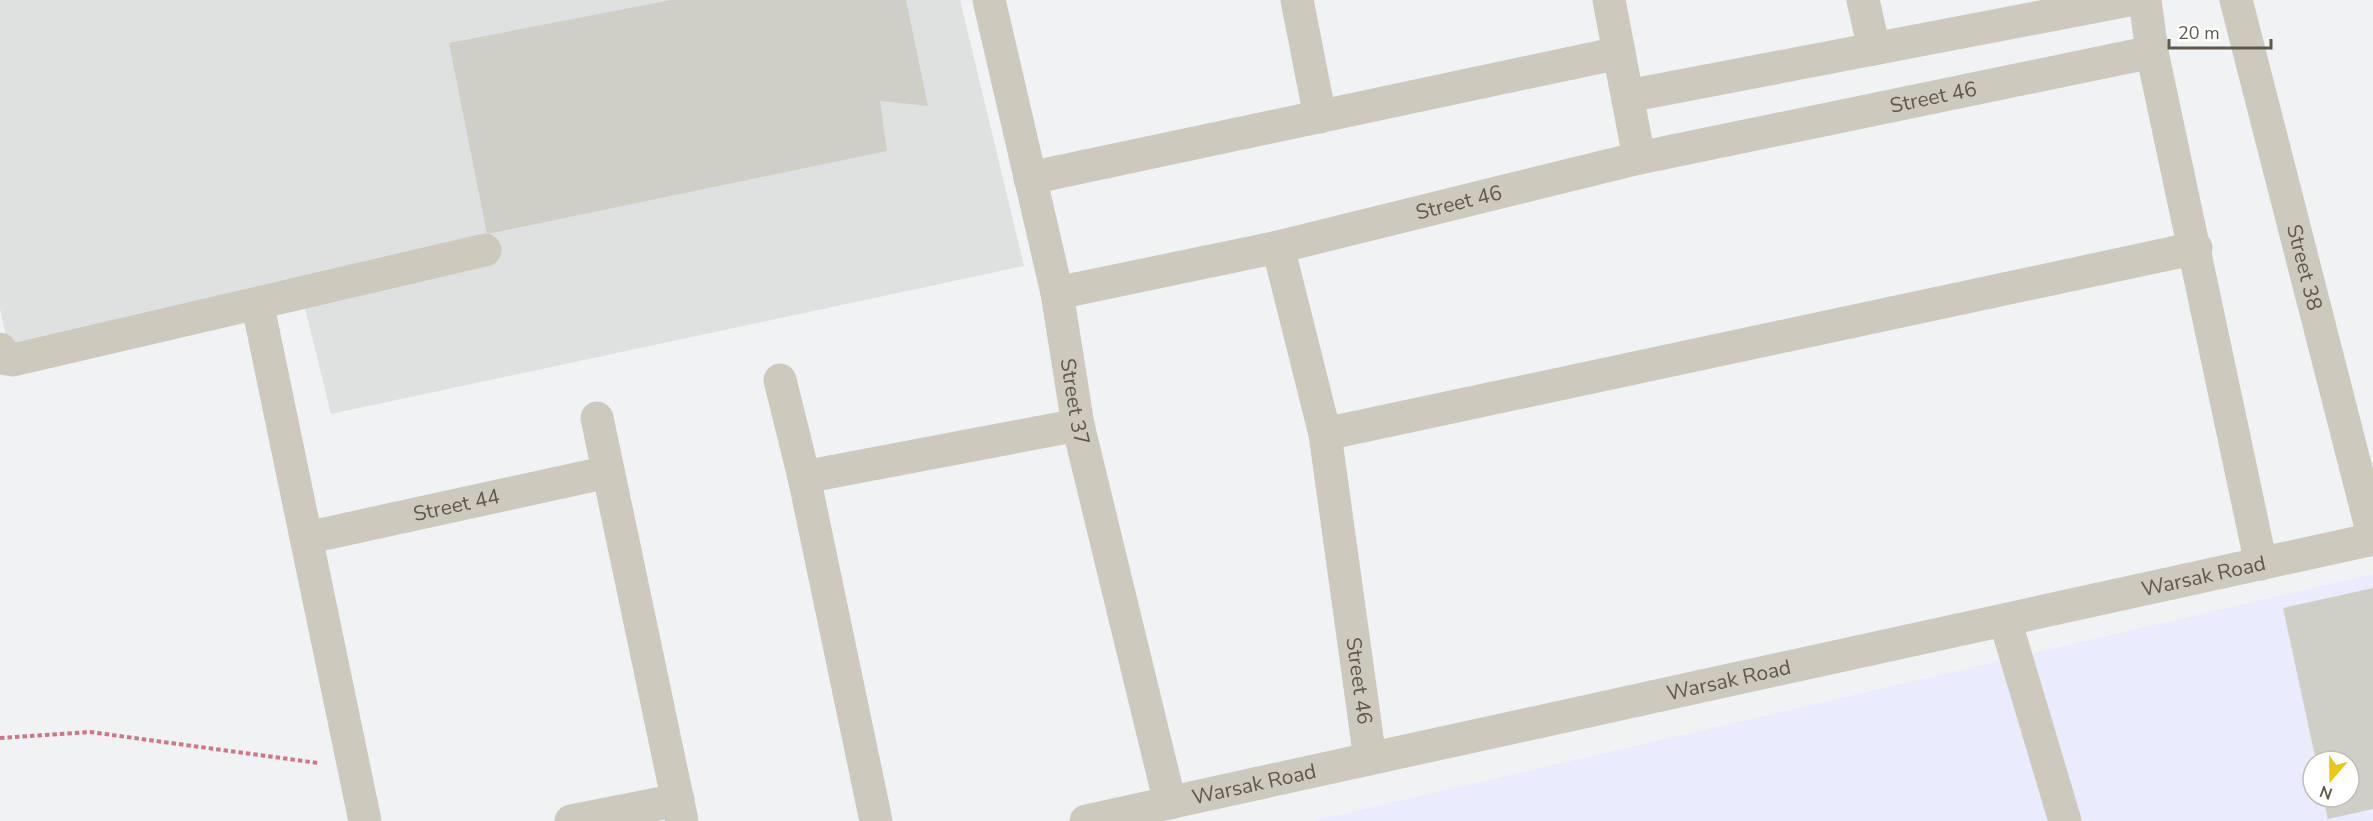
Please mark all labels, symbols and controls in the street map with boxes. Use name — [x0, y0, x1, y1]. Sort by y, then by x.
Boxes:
scale bar — [2169, 12, 2271, 50]
text: 20 m — [2178, 21, 2220, 45]
street label: Street 46 — [1887, 75, 1979, 120]
street label: Street 46 — [1413, 178, 1505, 227]
street label: Street 38 — [2280, 221, 2329, 313]
street label: Street 37 — [1054, 356, 1096, 448]
street label: Street 44 — [410, 482, 502, 528]
street label: Warsak Road — [2139, 549, 2268, 603]
street label: Street 46 — [1339, 635, 1379, 726]
street label: Warsak Road — [1664, 653, 1794, 707]
north arrow — [2301, 749, 2361, 809]
street label: Warsak Road — [1189, 757, 1319, 811]
text: N — [2317, 780, 2336, 805]

